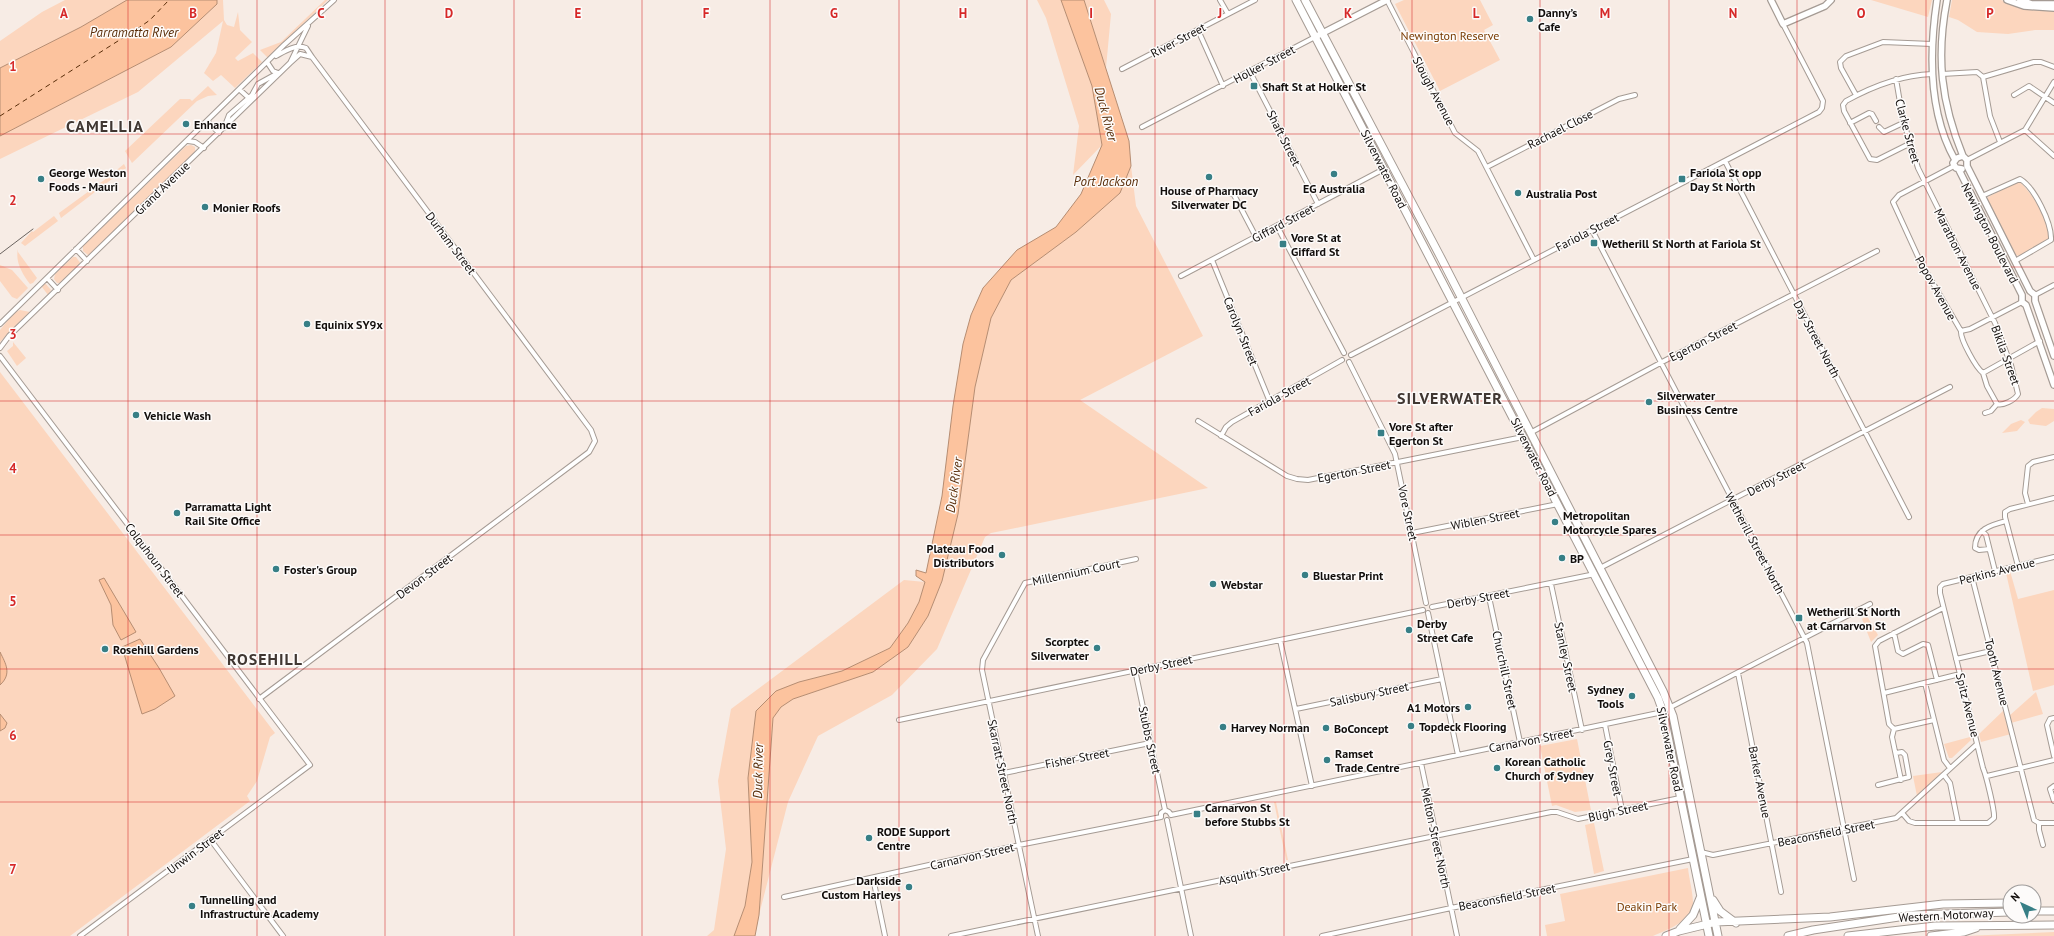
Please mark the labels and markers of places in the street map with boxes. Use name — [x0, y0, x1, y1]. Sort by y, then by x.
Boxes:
place label: Danny’s Cafe — [1538, 5, 1577, 34]
marker: Danny’s Cafe — [1525, 14, 1535, 24]
place label: Shaft St at Holker St — [1262, 79, 1367, 94]
marker: Shaft St at Holker St — [1249, 81, 1259, 91]
place label: Enhance — [194, 117, 237, 132]
marker: Enhance — [181, 119, 191, 129]
place label: George Weston Foods - Mauri — [49, 165, 126, 194]
place label: Fariola St opp Day St North — [1690, 165, 1762, 194]
marker: EG Australia — [1329, 169, 1339, 179]
marker: House of Pharmacy Silverwater DC — [1204, 172, 1214, 182]
marker: George Weston Foods - Mauri — [36, 174, 46, 184]
marker: Fariola St opp Day St North — [1677, 174, 1687, 184]
place label: EG Australia — [1303, 181, 1365, 196]
place label: House of Pharmacy Silverwater DC — [1160, 183, 1258, 212]
place label: Australia Post — [1526, 186, 1598, 201]
marker: Australia Post — [1513, 188, 1523, 198]
place label: Monier Roofs — [213, 200, 280, 215]
marker: Monier Roofs — [200, 202, 210, 212]
place label: Vore St at Giffard St — [1290, 230, 1342, 259]
place label: Wetherill St North at Fariola St — [1602, 236, 1761, 251]
marker: Wetherill St North at Fariola St — [1589, 238, 1599, 248]
marker: Vore St at Giffard St — [1278, 239, 1288, 249]
place label: Equinix SY9x — [315, 317, 383, 332]
marker: Equinix SY9x — [302, 319, 312, 329]
place label: Silverwater Business Centre — [1657, 388, 1738, 417]
marker: Silverwater Business Centre — [1644, 397, 1654, 407]
place label: Vehicle Wash — [143, 408, 211, 423]
marker: Vehicle Wash — [131, 410, 141, 420]
place label: Vore St after Egerton St — [1388, 419, 1454, 448]
marker: Vore St after Egerton St — [1376, 428, 1386, 438]
place label: Parramatta Light Rail Site Office — [185, 499, 272, 528]
marker: Parramatta Light Rail Site Office — [172, 508, 182, 518]
place label: Metropolitan Motorcycle Spares — [1563, 508, 1657, 537]
marker: Metropolitan Motorcycle Spares — [1550, 517, 1560, 527]
place label: Plateau Food Distributors — [927, 541, 994, 570]
marker: Plateau Food Distributors — [997, 550, 1007, 560]
place label: BP — [1570, 551, 1584, 566]
marker: BP — [1557, 553, 1567, 563]
place label: Foster's Group — [284, 562, 358, 577]
marker: Foster's Group — [271, 564, 281, 574]
place label: Bluestar Print — [1313, 568, 1384, 583]
marker: Bluestar Print — [1300, 570, 1310, 580]
place label: Webstar — [1221, 577, 1263, 592]
marker: Webstar — [1208, 579, 1218, 589]
place label: Wetherill St North at Carnarvon St — [1807, 604, 1900, 633]
marker: Wetherill St North at Carnarvon St — [1794, 613, 1804, 623]
place label: Derby Street Cafe — [1417, 616, 1473, 645]
marker: Derby Street Cafe — [1404, 625, 1414, 635]
place label: Scorptec Silverwater — [1031, 634, 1090, 663]
place label: Rosehill Gardens — [113, 642, 199, 657]
marker: Scorptec Silverwater — [1092, 643, 1102, 653]
marker: Rosehill Gardens — [100, 644, 110, 654]
place label: Sydney Tools — [1587, 682, 1624, 711]
marker: Sydney Tools — [1627, 691, 1637, 701]
place label: A1 Motors — [1407, 700, 1460, 715]
marker: A1 Motors — [1463, 702, 1473, 712]
place label: Topdeck Flooring — [1419, 719, 1506, 734]
place label: Harvey Norman — [1231, 720, 1310, 735]
place label: BoConcept — [1334, 721, 1389, 736]
marker: Topdeck Flooring — [1406, 721, 1416, 731]
marker: Harvey Norman — [1218, 722, 1228, 732]
marker: BoConcept — [1321, 723, 1331, 733]
place label: Ramset Trade Centre — [1335, 746, 1400, 775]
place label: Korean Catholic Church of Sydney — [1505, 754, 1594, 783]
marker: Ramset Trade Centre — [1322, 755, 1332, 765]
marker: Korean Catholic Church of Sydney — [1492, 763, 1502, 773]
place label: Carnarvon St before Stubbs St — [1205, 800, 1290, 829]
marker: Carnarvon St before Stubbs St — [1192, 809, 1202, 819]
place label: RODE Support Centre — [877, 824, 951, 853]
marker: RODE Support Centre — [864, 833, 874, 843]
place label: Darkside Custom Harleys — [821, 873, 901, 902]
marker: Darkside Custom Harleys — [904, 882, 914, 892]
place label: Tunnelling and Infrastructure Academy — [200, 892, 319, 921]
marker: Tunnelling and Infrastructure Academy — [187, 901, 197, 911]

